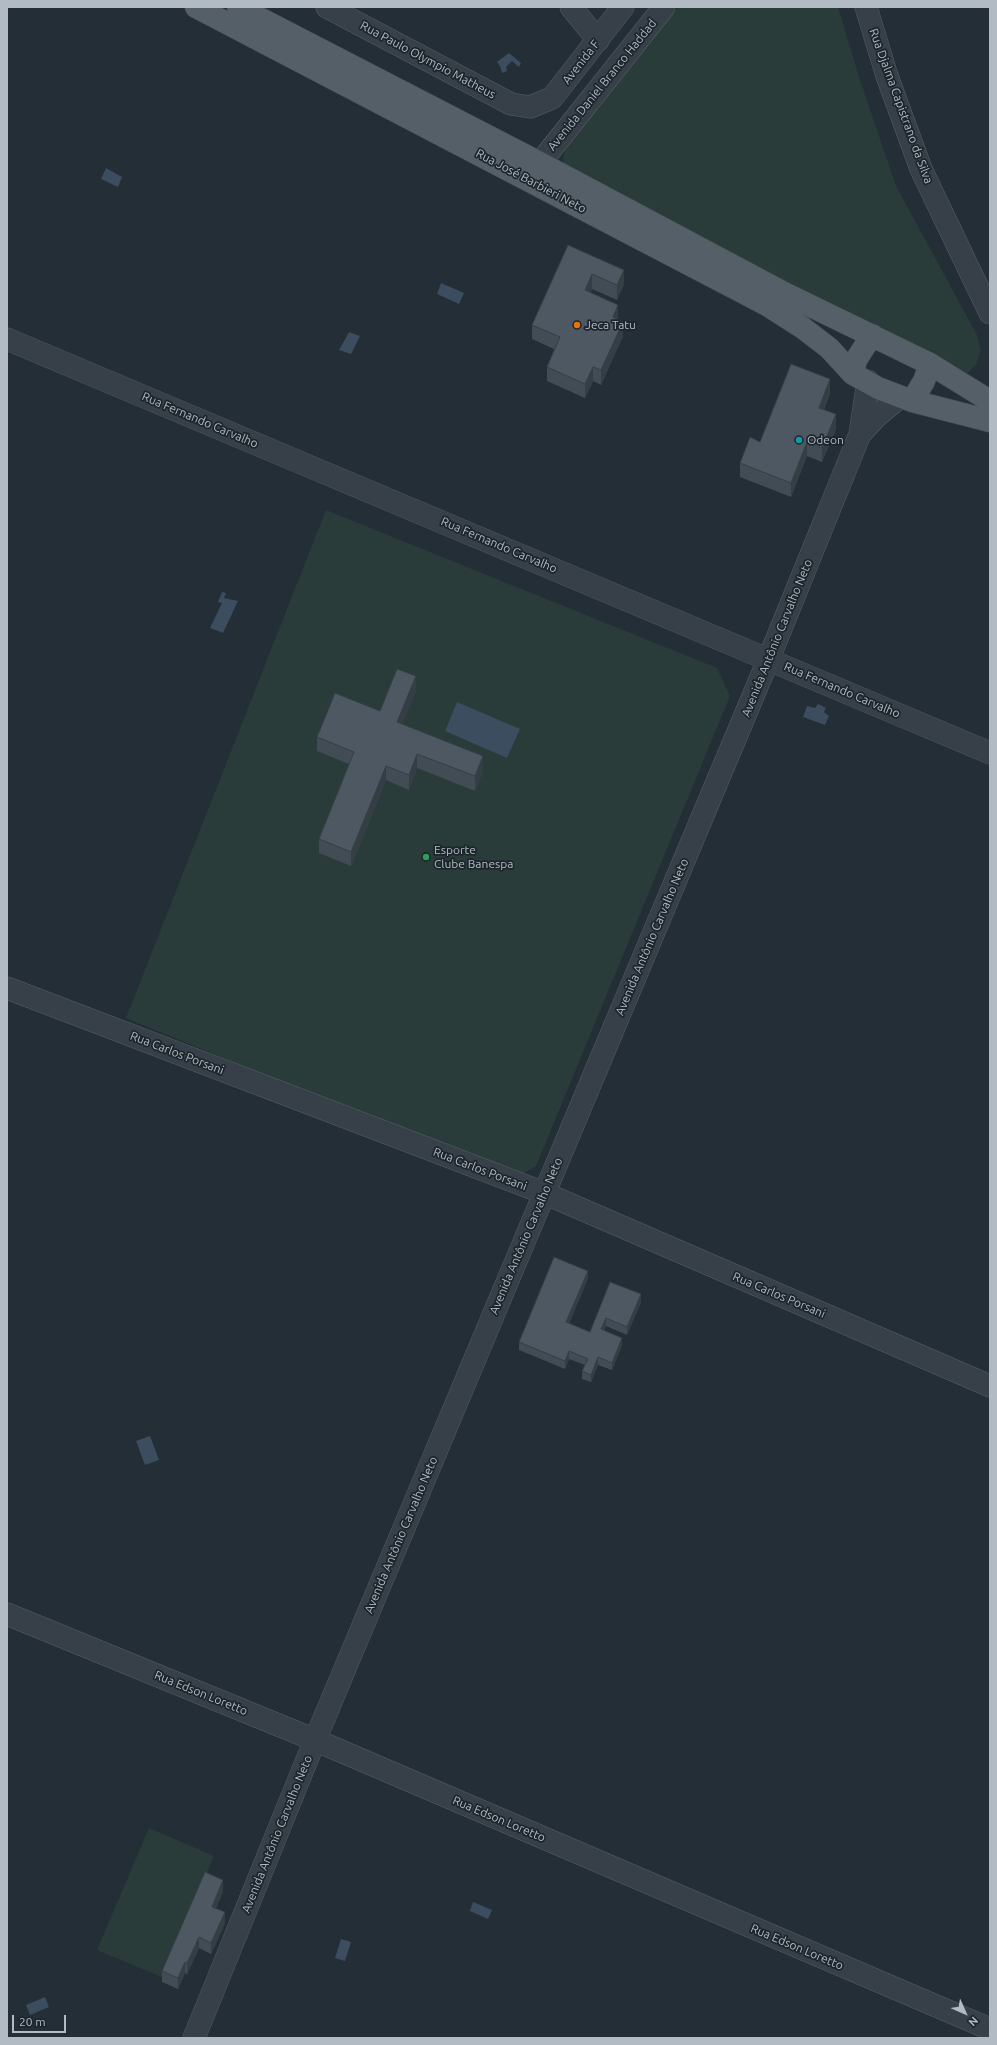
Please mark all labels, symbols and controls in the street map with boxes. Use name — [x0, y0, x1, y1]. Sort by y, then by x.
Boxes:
street label: Avenida Daniel Branco Haddad — [544, 16, 660, 154]
street label: Rua Paulo Olympio Matheus — [358, 18, 498, 102]
street label: Rua Djalma Capistrano da Silva — [866, 26, 936, 186]
street label: Avenida F — [559, 37, 603, 87]
street label: Rua José Barbieri Neto — [473, 146, 589, 216]
place label: Jeca Tatu — [585, 318, 636, 332]
marker: Jeca Tatu — [572, 320, 582, 330]
street label: Rua Fernando Carvalho — [140, 389, 260, 451]
place label: Odeon — [807, 433, 844, 447]
marker: Odeon — [794, 435, 804, 445]
street label: Rua Fernando Carvalho — [439, 514, 559, 576]
street label: Avenida Antônio Carvalho Neto — [739, 557, 815, 719]
street label: Rua Fernando Carvalho — [782, 659, 902, 721]
place label: Esporte Clube Banespa — [434, 843, 513, 871]
marker: Esporte Clube Banespa — [421, 852, 431, 862]
street label: Avenida Antônio Carvalho Neto — [612, 857, 692, 1017]
street label: Rua Carlos Porsani — [128, 1029, 226, 1077]
street label: Rua Carlos Porsani — [431, 1145, 529, 1193]
street label: Avenida Antônio Carvalho Neto — [486, 1156, 566, 1316]
street label: Rua Carlos Porsani — [731, 1269, 827, 1321]
street label: Avenida Antônio Carvalho Neto — [361, 1455, 441, 1615]
street label: Rua Edson Loretto — [152, 1668, 250, 1718]
street label: Avenida Antônio Carvalho Neto — [239, 1753, 315, 1915]
street label: Rua Edson Loretto — [450, 1793, 548, 1845]
street label: Rua Edson Loretto — [748, 1921, 846, 1973]
north arrow — [945, 1993, 985, 2033]
scale bar — [14, 2007, 68, 2033]
text: N — [966, 2014, 981, 2029]
text: 20 m — [19, 2015, 46, 2028]

